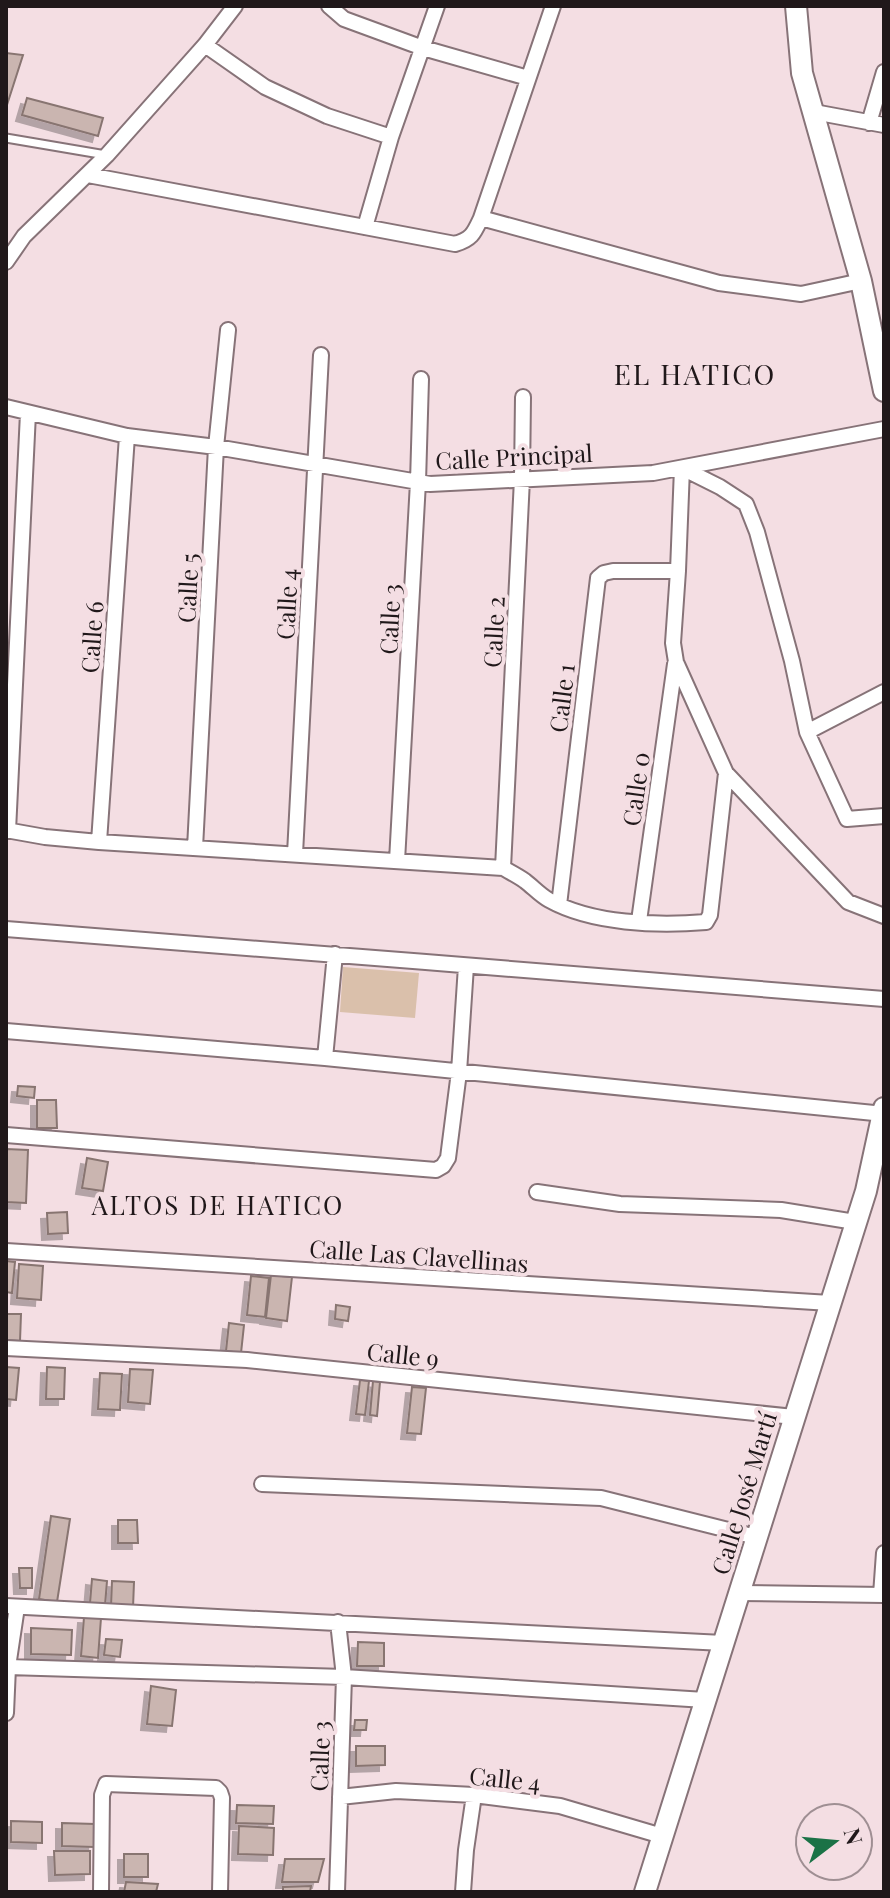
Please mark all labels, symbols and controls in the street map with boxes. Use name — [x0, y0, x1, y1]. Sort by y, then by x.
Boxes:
district label: EL HATICO — [614, 355, 776, 392]
street label: Calle Principal — [434, 436, 594, 476]
street label: Calle 5 — [169, 552, 205, 624]
street label: Calle 4 — [268, 568, 304, 640]
street label: Calle 3 — [371, 583, 407, 655]
street label: Calle 2 — [475, 595, 511, 669]
street label: Calle 6 — [73, 600, 109, 674]
street label: Calle 1 — [541, 662, 581, 734]
street label: Calle 0 — [614, 750, 656, 828]
district label: ALTOS DE HATICO — [91, 1187, 344, 1222]
street label: Calle Las Clavellinas — [308, 1231, 530, 1279]
street label: Calle 9 — [365, 1334, 441, 1374]
street label: Calle José Martí — [703, 1408, 783, 1578]
street label: Calle 3 — [302, 1720, 336, 1792]
street label: Calle 4 — [468, 1758, 542, 1798]
north arrow — [794, 1802, 874, 1882]
text: N — [838, 1824, 871, 1848]

